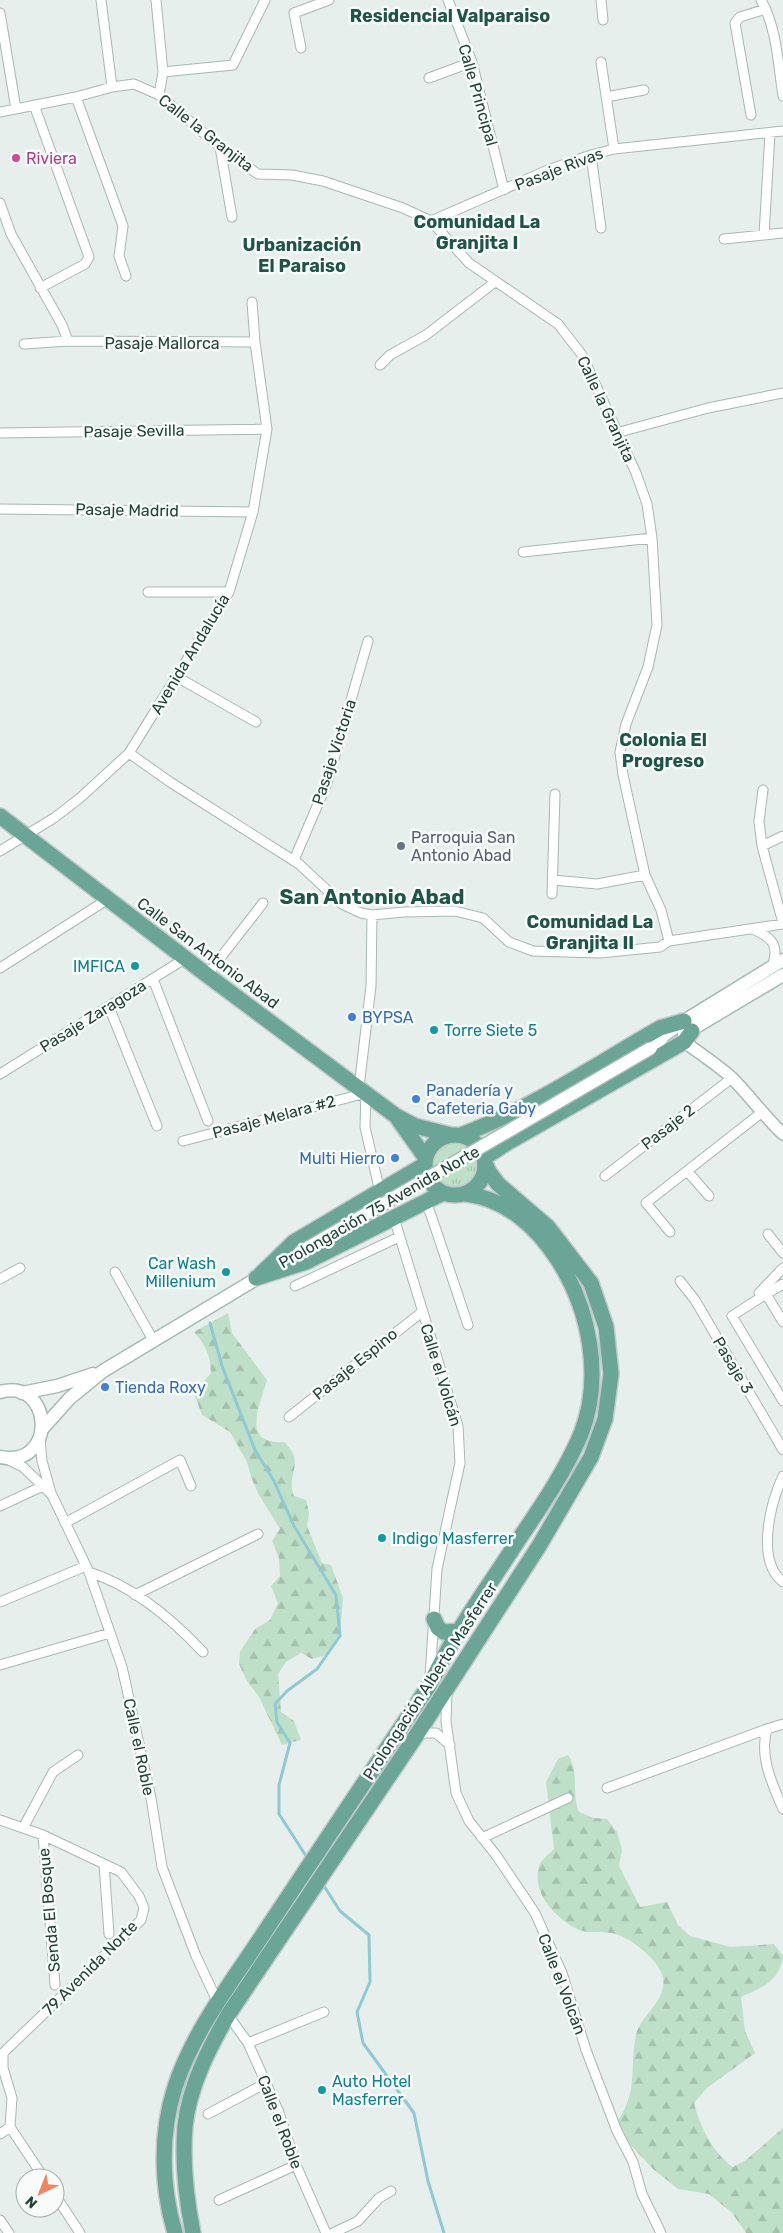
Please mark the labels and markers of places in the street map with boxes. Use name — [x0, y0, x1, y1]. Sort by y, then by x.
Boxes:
place label: Riviera — [26, 149, 77, 168]
marker: Riviera — [10, 152, 22, 164]
place label: Parroquia San Antonio Abad — [411, 828, 515, 865]
marker: Parroquia San Antonio Abad — [395, 840, 407, 852]
place label: IMFICA — [73, 957, 125, 976]
marker: IMFICA — [129, 960, 141, 972]
place label: BYPSA — [362, 1008, 414, 1027]
marker: BYPSA — [346, 1011, 358, 1023]
place label: Torre Siete 5 — [444, 1021, 537, 1040]
marker: Torre Siete 5 — [428, 1024, 440, 1036]
place label: Panadería y Cafeteria Gaby — [426, 1081, 536, 1118]
marker: Panadería y Cafeteria Gaby — [410, 1093, 422, 1105]
place label: Multi Hierro — [299, 1149, 385, 1168]
marker: Multi Hierro — [389, 1152, 401, 1164]
place label: Car Wash Millenium — [145, 1254, 216, 1291]
marker: Car Wash Millenium — [220, 1266, 232, 1278]
place label: Tienda Roxy — [115, 1378, 206, 1397]
marker: Tienda Roxy — [99, 1381, 111, 1393]
place label: Indigo Masferrer — [392, 1529, 514, 1548]
marker: Indigo Masferrer — [376, 1532, 388, 1544]
place label: Auto Hotel Masferrer — [332, 2072, 411, 2109]
marker: Auto Hotel Masferrer — [316, 2084, 328, 2096]

